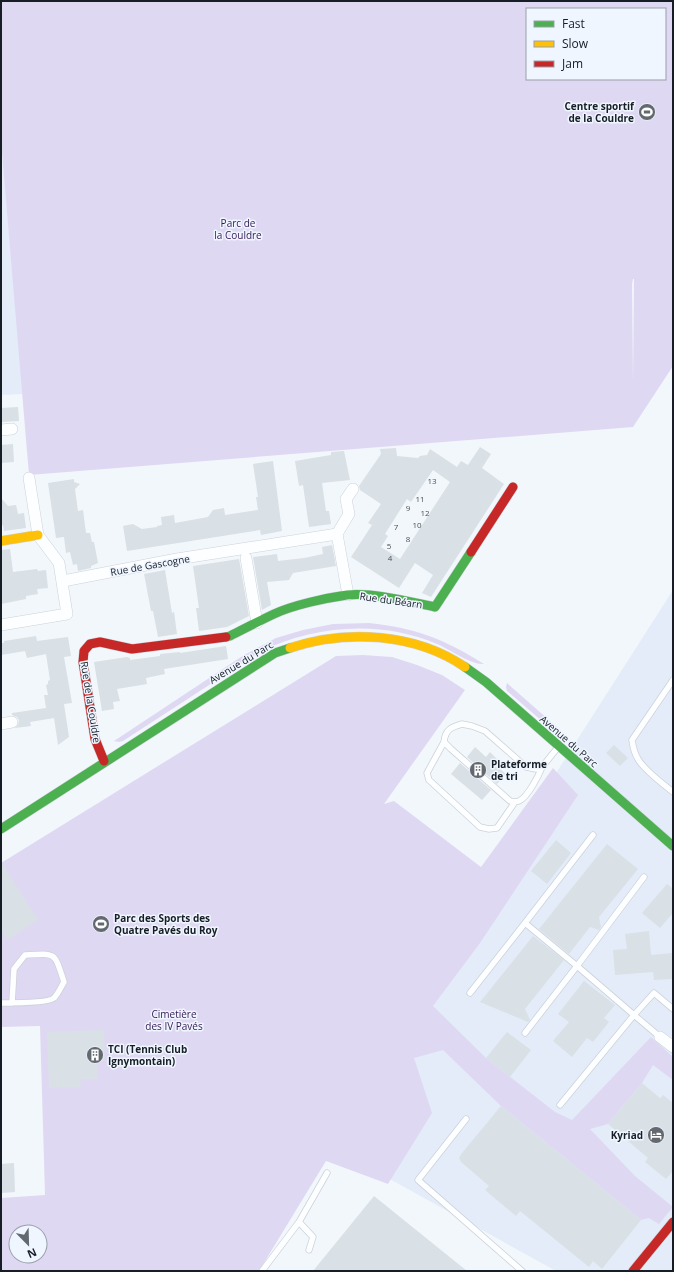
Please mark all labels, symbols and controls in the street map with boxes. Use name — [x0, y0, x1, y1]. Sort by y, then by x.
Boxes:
legend — [526, 8, 666, 80]
text: Fast — [562, 15, 585, 32]
text: Slow — [562, 35, 589, 52]
text: Jam — [561, 55, 583, 72]
place label: Centre sportif de la Couldre — [564, 99, 635, 125]
sports icon: Centre sportif de la Couldre — [637, 102, 657, 122]
park label: Parc de la Couldre — [214, 216, 262, 242]
house number: 13 — [427, 475, 437, 486]
house number: 11 — [415, 493, 425, 504]
house number: 9 — [406, 502, 411, 513]
house number: 12 — [420, 507, 430, 518]
house number: 10 — [412, 519, 422, 530]
house number: 7 — [394, 521, 399, 532]
house number: 8 — [406, 533, 411, 544]
house number: 5 — [387, 540, 392, 551]
street label: Rue de Gascogne — [109, 551, 191, 579]
house number: 4 — [388, 552, 393, 563]
street label: Rue du Béarn — [359, 589, 423, 611]
street label: Avenue du Parc — [206, 637, 276, 687]
street label: Rue de la Couldre — [78, 660, 104, 744]
street label: Avenue du Parc — [537, 712, 601, 770]
place label: Plateforme de tri — [491, 757, 547, 783]
building icon: Plateforme de tri — [468, 760, 488, 780]
place label: Parc des Sports des Quatre Pavés du Roy — [114, 911, 218, 937]
sports icon: Parc des Sports des Quatre Pavés du Roy — [91, 914, 111, 934]
park label: Cimetière des IV Pavés — [145, 1007, 203, 1033]
place label: TCI (Tennis Club Ignymontain) — [108, 1042, 187, 1068]
building icon: TCI (Tennis Club Ignymontain) — [85, 1045, 105, 1065]
hotel icon: Kyriad — [646, 1125, 666, 1145]
place label: Kyriad — [611, 1128, 643, 1142]
north arrow — [8, 1224, 48, 1264]
text: N — [25, 1245, 39, 1262]

